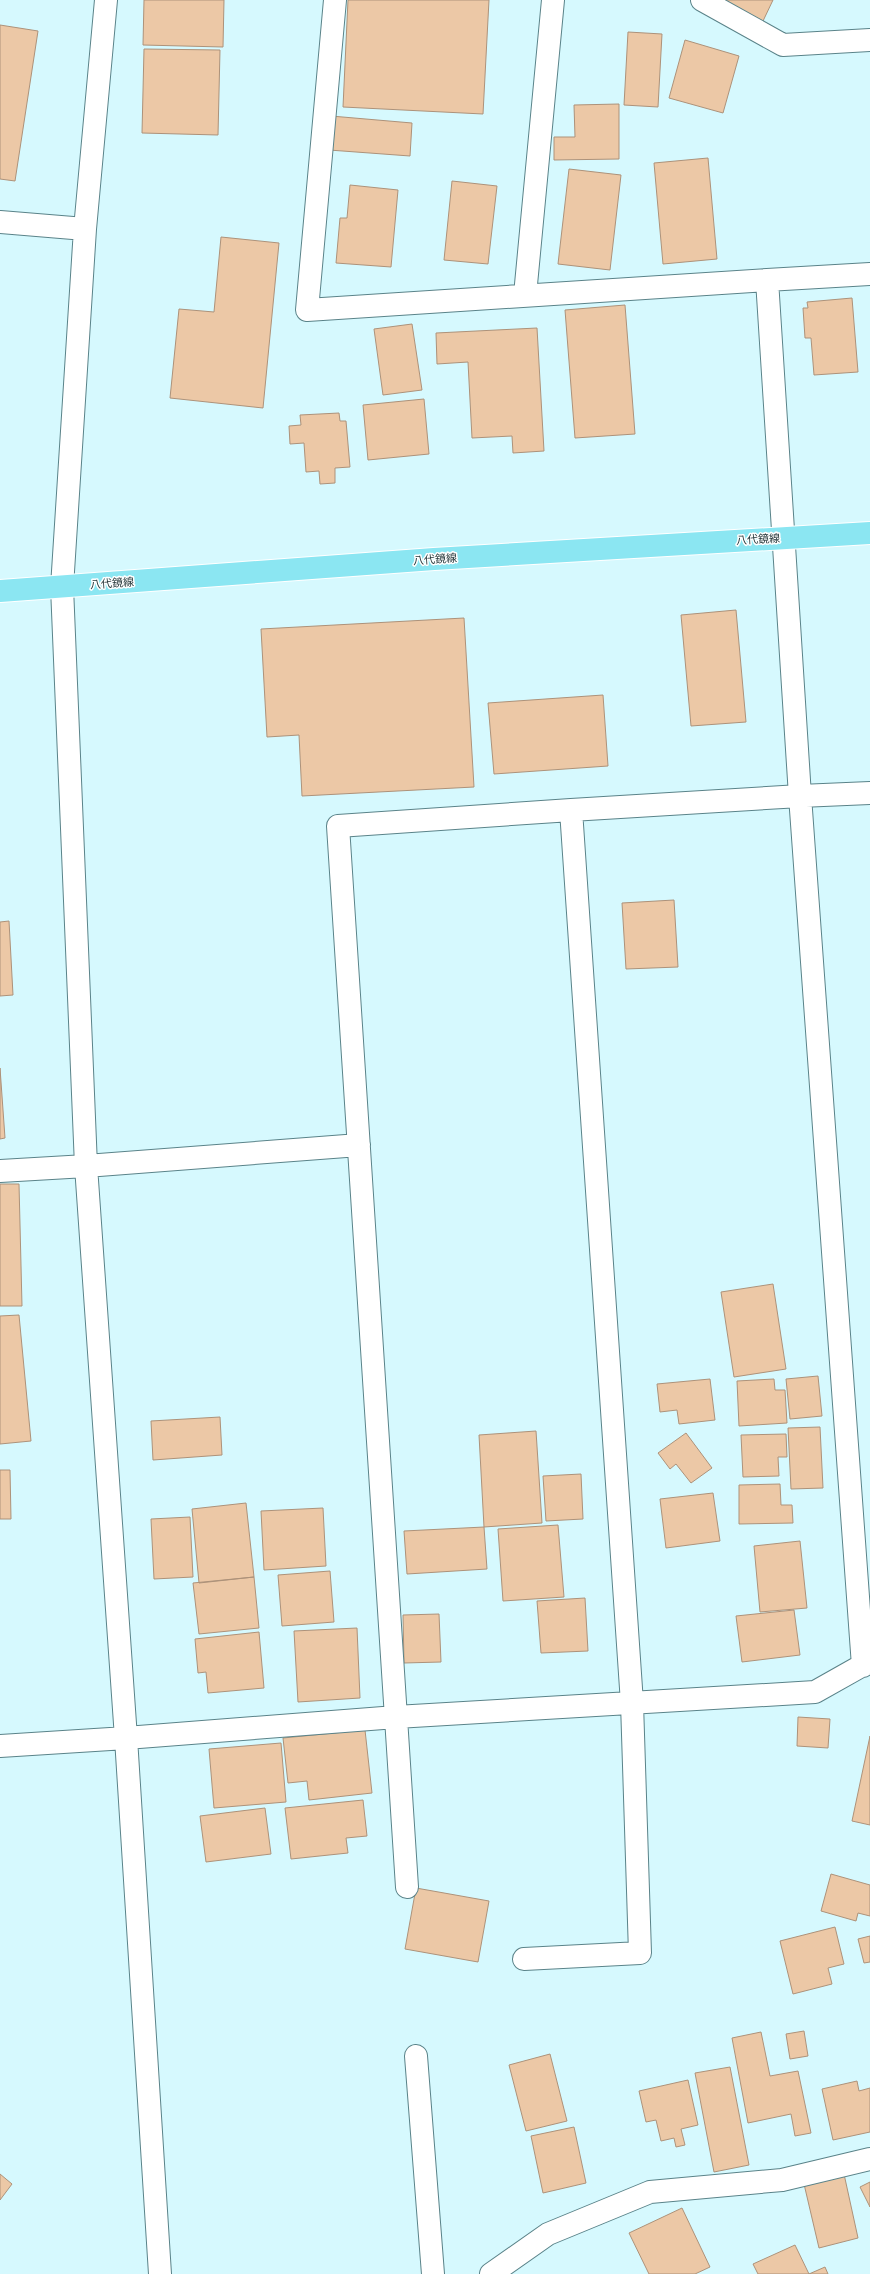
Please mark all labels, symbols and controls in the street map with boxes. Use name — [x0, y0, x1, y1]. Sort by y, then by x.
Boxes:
street label: 八代鏡線 — [736, 531, 780, 546]
street label: 八代鏡線 — [413, 550, 457, 567]
street label: 八代鏡線 — [90, 574, 134, 591]

